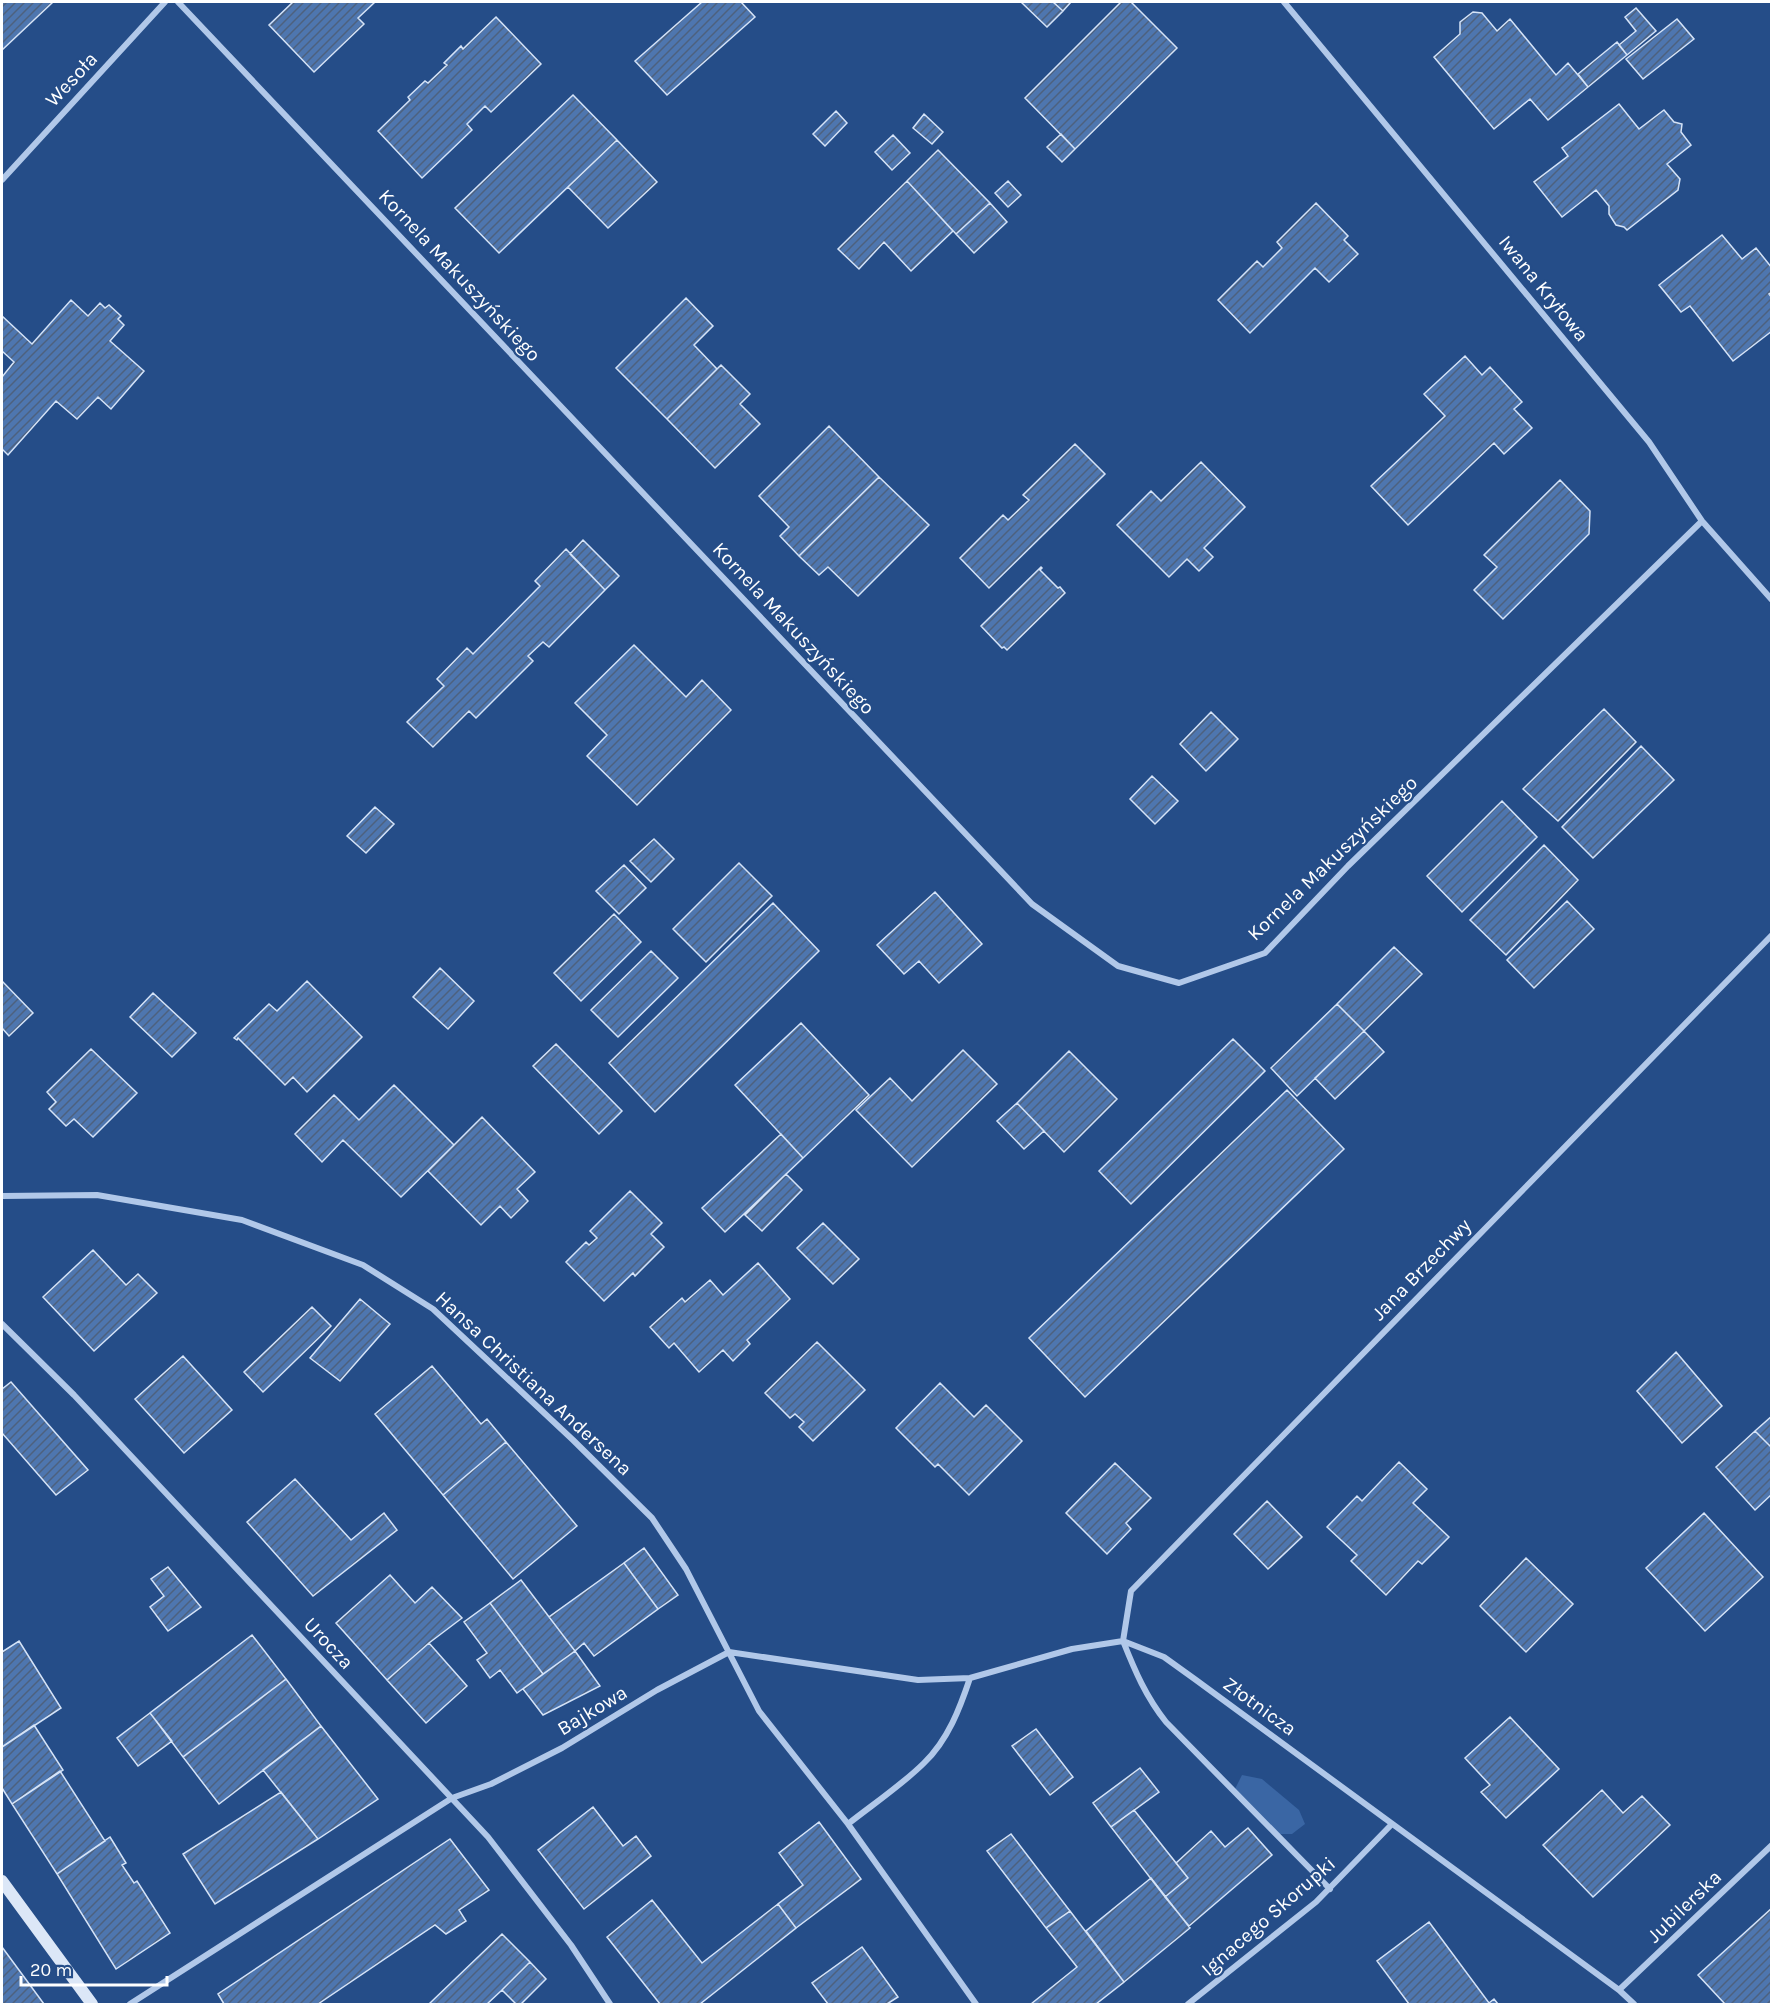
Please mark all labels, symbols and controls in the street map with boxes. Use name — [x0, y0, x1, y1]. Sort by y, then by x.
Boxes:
street label: Wesoła — [41, 48, 102, 111]
street label: Kornela Makuszyńskiego — [374, 185, 545, 366]
street label: Iwana Kryłowa — [1494, 231, 1593, 346]
street label: Kornela Makuszyńskiego — [708, 538, 879, 719]
street label: Kornela Makuszyńskiego — [1243, 771, 1422, 945]
street label: Jana Brzechwy — [1367, 1214, 1476, 1325]
street label: Hansa Christiana Andersena — [431, 1286, 637, 1480]
street label: Urocza — [299, 1613, 358, 1674]
street label: Złotnicza — [1219, 1672, 1301, 1741]
street label: Bajkowa — [553, 1681, 631, 1740]
street label: Ignacego Skorupki — [1197, 1852, 1340, 1981]
street label: Jubilerska — [1643, 1865, 1726, 1947]
scale bar — [21, 1949, 166, 1987]
text: 20 m — [30, 1959, 72, 1981]

